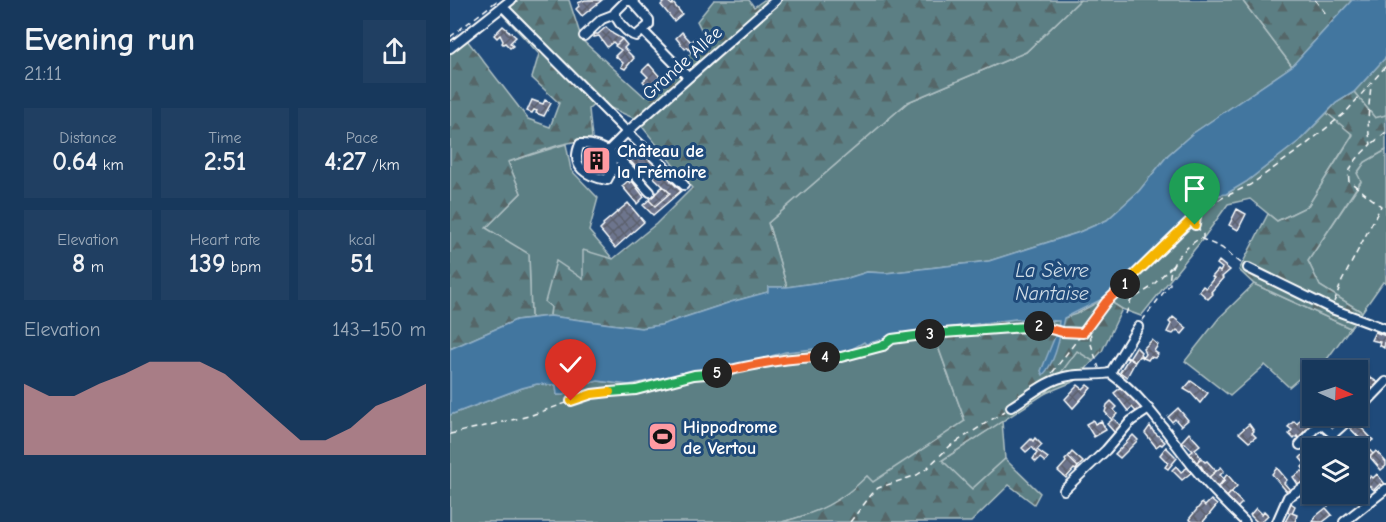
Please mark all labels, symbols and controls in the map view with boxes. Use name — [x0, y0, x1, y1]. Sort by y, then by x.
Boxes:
text: Evening run — [24, 20, 195, 58]
button: share — [363, 20, 426, 83]
street label: Grande Allée — [638, 22, 726, 105]
text: 21:11 — [24, 62, 62, 85]
text: Distance — [59, 129, 117, 147]
text: Time — [208, 129, 242, 147]
text: Pace — [346, 129, 378, 147]
place label: Château de la Frémoire — [617, 141, 707, 183]
building icon: Château de la Frémoire — [580, 145, 612, 177]
text: 0.64 — [52, 147, 98, 177]
text: 2:51 — [204, 147, 246, 177]
text: 4:27 — [324, 147, 366, 177]
text: km — [98, 156, 124, 174]
text: /km — [366, 156, 400, 174]
pin — [1169, 163, 1220, 225]
icon: arrive — [1178, 172, 1211, 205]
text: Elevation — [57, 231, 119, 249]
text: Heart rate — [190, 231, 260, 249]
text: kcal — [349, 231, 375, 249]
text: 8 — [72, 249, 85, 279]
text: 139 — [189, 249, 226, 279]
text: 51 — [350, 249, 374, 279]
text: m — [85, 258, 104, 276]
text: bpm — [226, 258, 261, 276]
water label: La Sèvre Nantaise — [1015, 259, 1089, 305]
pin: 1 — [1110, 269, 1140, 299]
text: 1 — [1122, 275, 1128, 293]
pin: 2 — [1024, 311, 1054, 341]
text: 2 — [1035, 317, 1043, 335]
text: Elevation — [24, 318, 101, 341]
text: 143–150 m — [332, 318, 426, 341]
pin: 3 — [915, 319, 945, 349]
text: 3 — [926, 325, 934, 343]
pin — [545, 339, 596, 401]
pin: 4 — [810, 342, 840, 372]
icon: check — [554, 348, 587, 381]
text: 4 — [821, 348, 829, 366]
pin: 5 — [702, 358, 732, 388]
north arrow — [1302, 360, 1368, 426]
map controls — [1302, 360, 1368, 504]
text: 5 — [713, 364, 721, 382]
place label: Hippodrome de Vertou — [683, 417, 777, 459]
sports icon: Hippodrome de Vertou — [646, 421, 678, 453]
button: layers — [1302, 438, 1368, 504]

